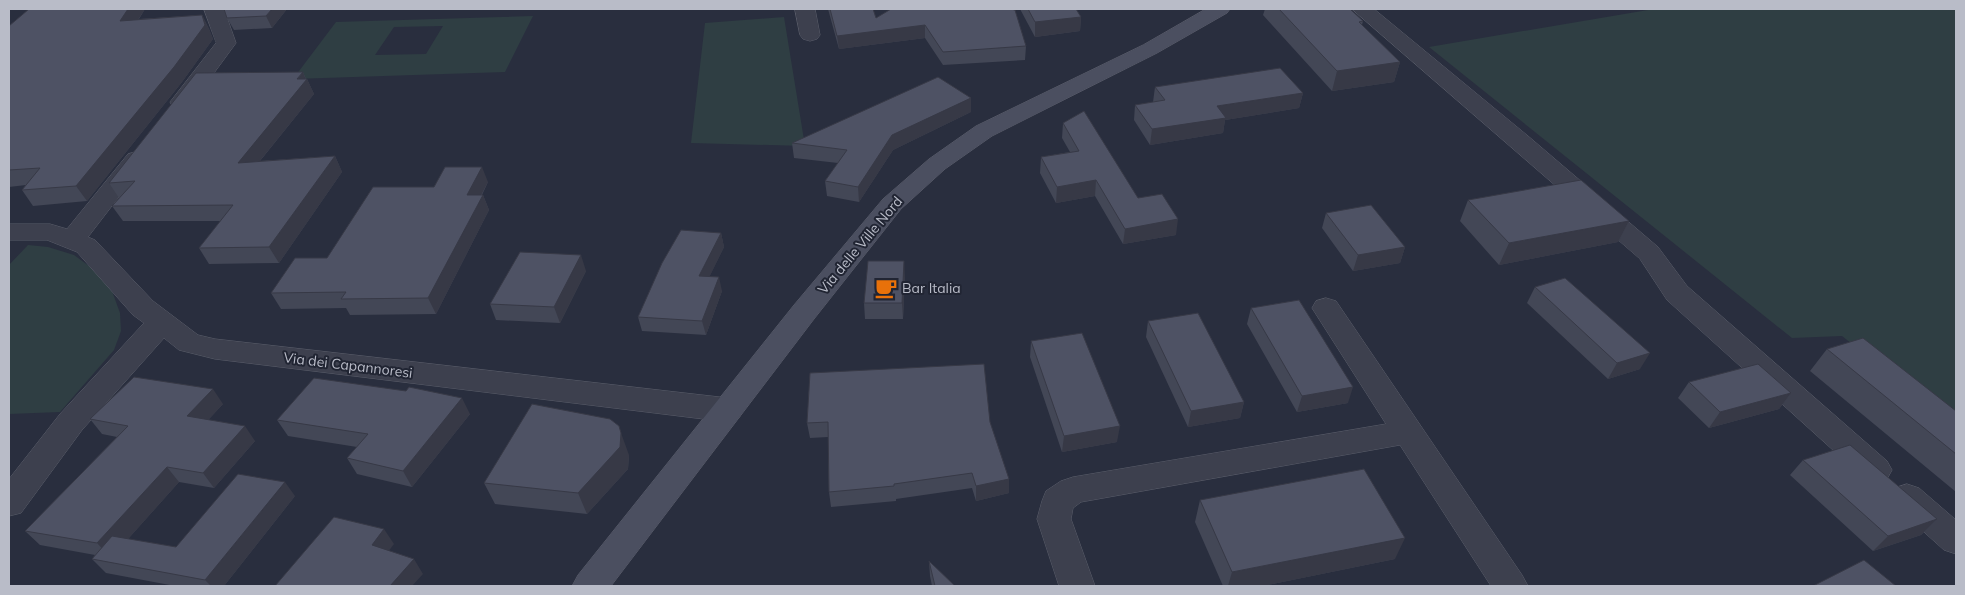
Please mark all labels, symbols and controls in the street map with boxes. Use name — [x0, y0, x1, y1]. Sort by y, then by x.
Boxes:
street label: Via delle Ville Nord — [814, 192, 906, 298]
cafe icon: Bar Italia — [873, 275, 899, 301]
place label: Bar Italia — [902, 279, 961, 297]
street label: Via dei Capannoresi — [282, 348, 414, 382]

